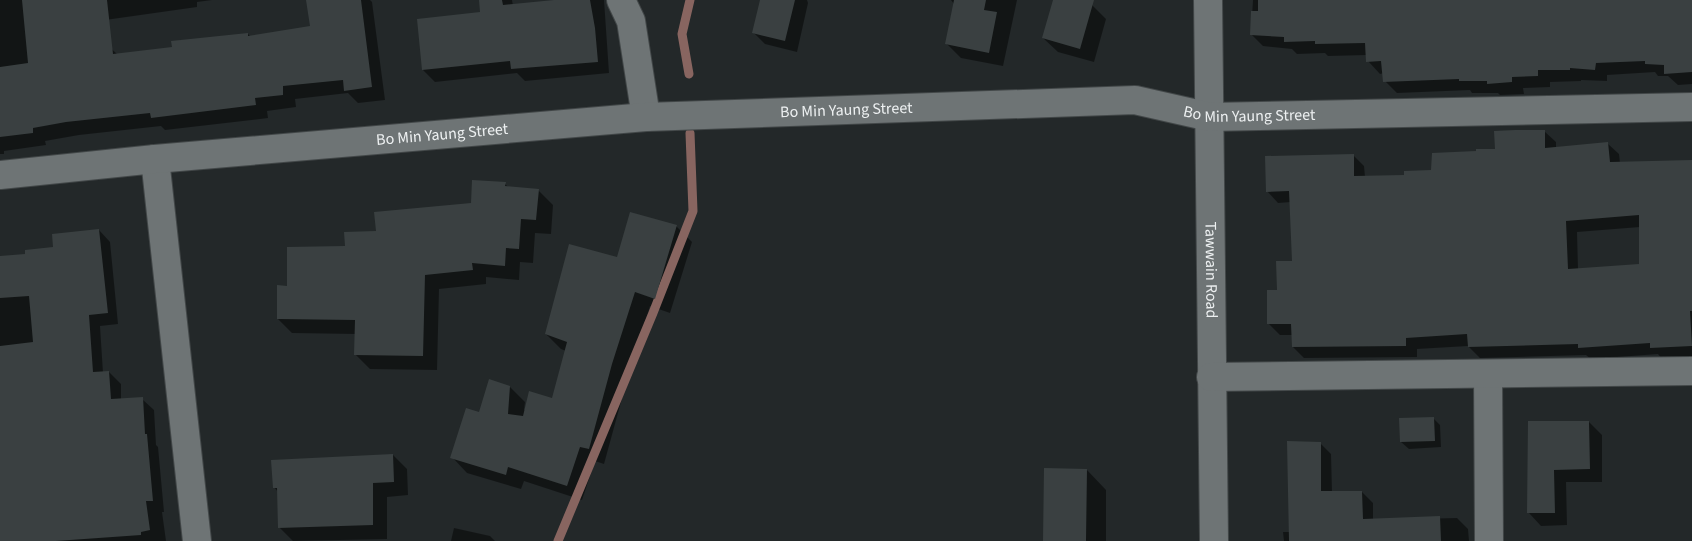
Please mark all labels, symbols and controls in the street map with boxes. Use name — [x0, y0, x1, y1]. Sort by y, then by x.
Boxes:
street label: Bo Min Yaung Street — [780, 97, 913, 123]
street label: Bo Min Yaung Street — [1181, 100, 1316, 128]
street label: Bo Min Yaung Street — [375, 118, 510, 151]
street label: Tawwain Road — [1199, 221, 1223, 318]

